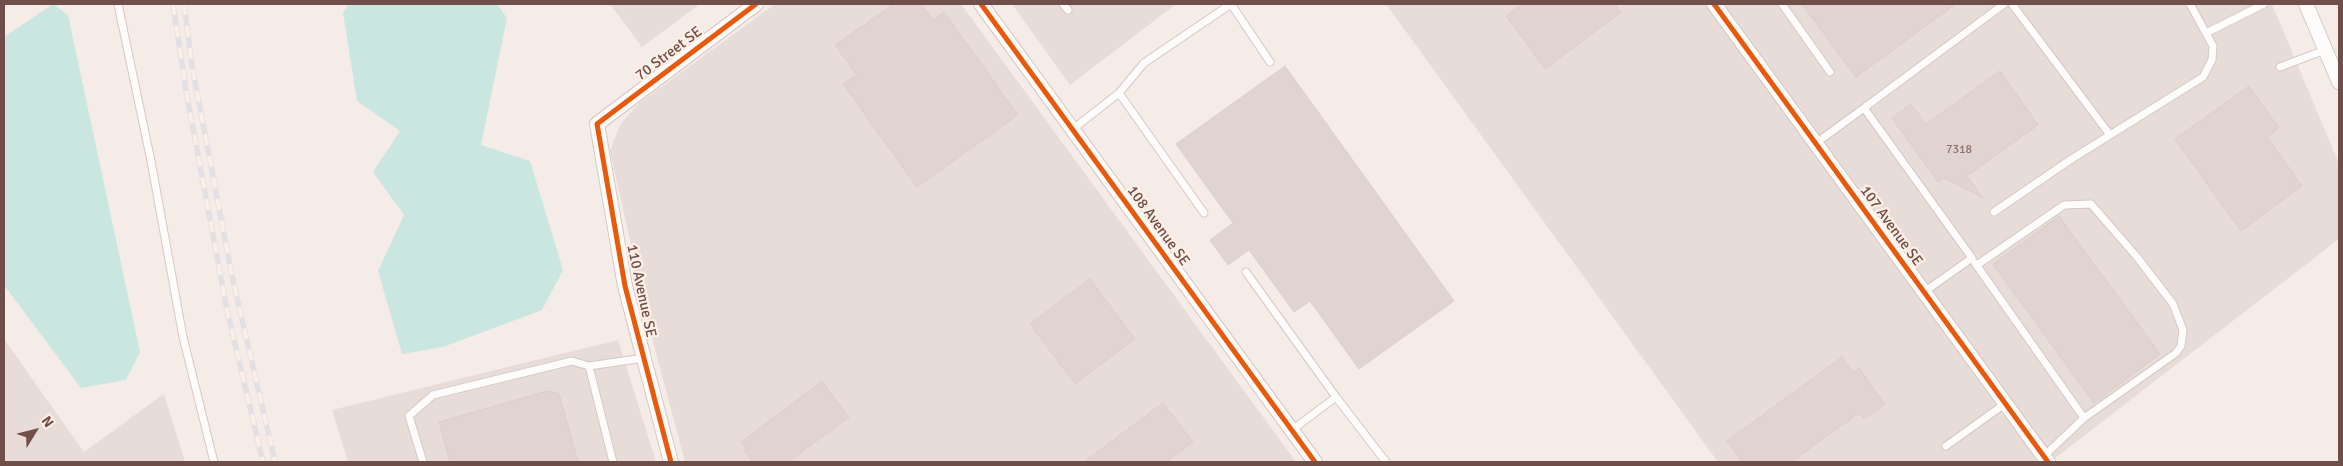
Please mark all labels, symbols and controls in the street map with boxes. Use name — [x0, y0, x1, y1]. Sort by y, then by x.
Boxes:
street label: 70 Street SE — [632, 23, 706, 85]
house number: 7318 — [1946, 143, 1972, 157]
street label: 108 Avenue SE — [1123, 182, 1193, 270]
street label: 107 Avenue SE — [1856, 182, 1926, 270]
street label: 110 Avenue SE — [622, 243, 660, 339]
north arrow — [10, 406, 60, 456]
text: N — [38, 413, 57, 431]

